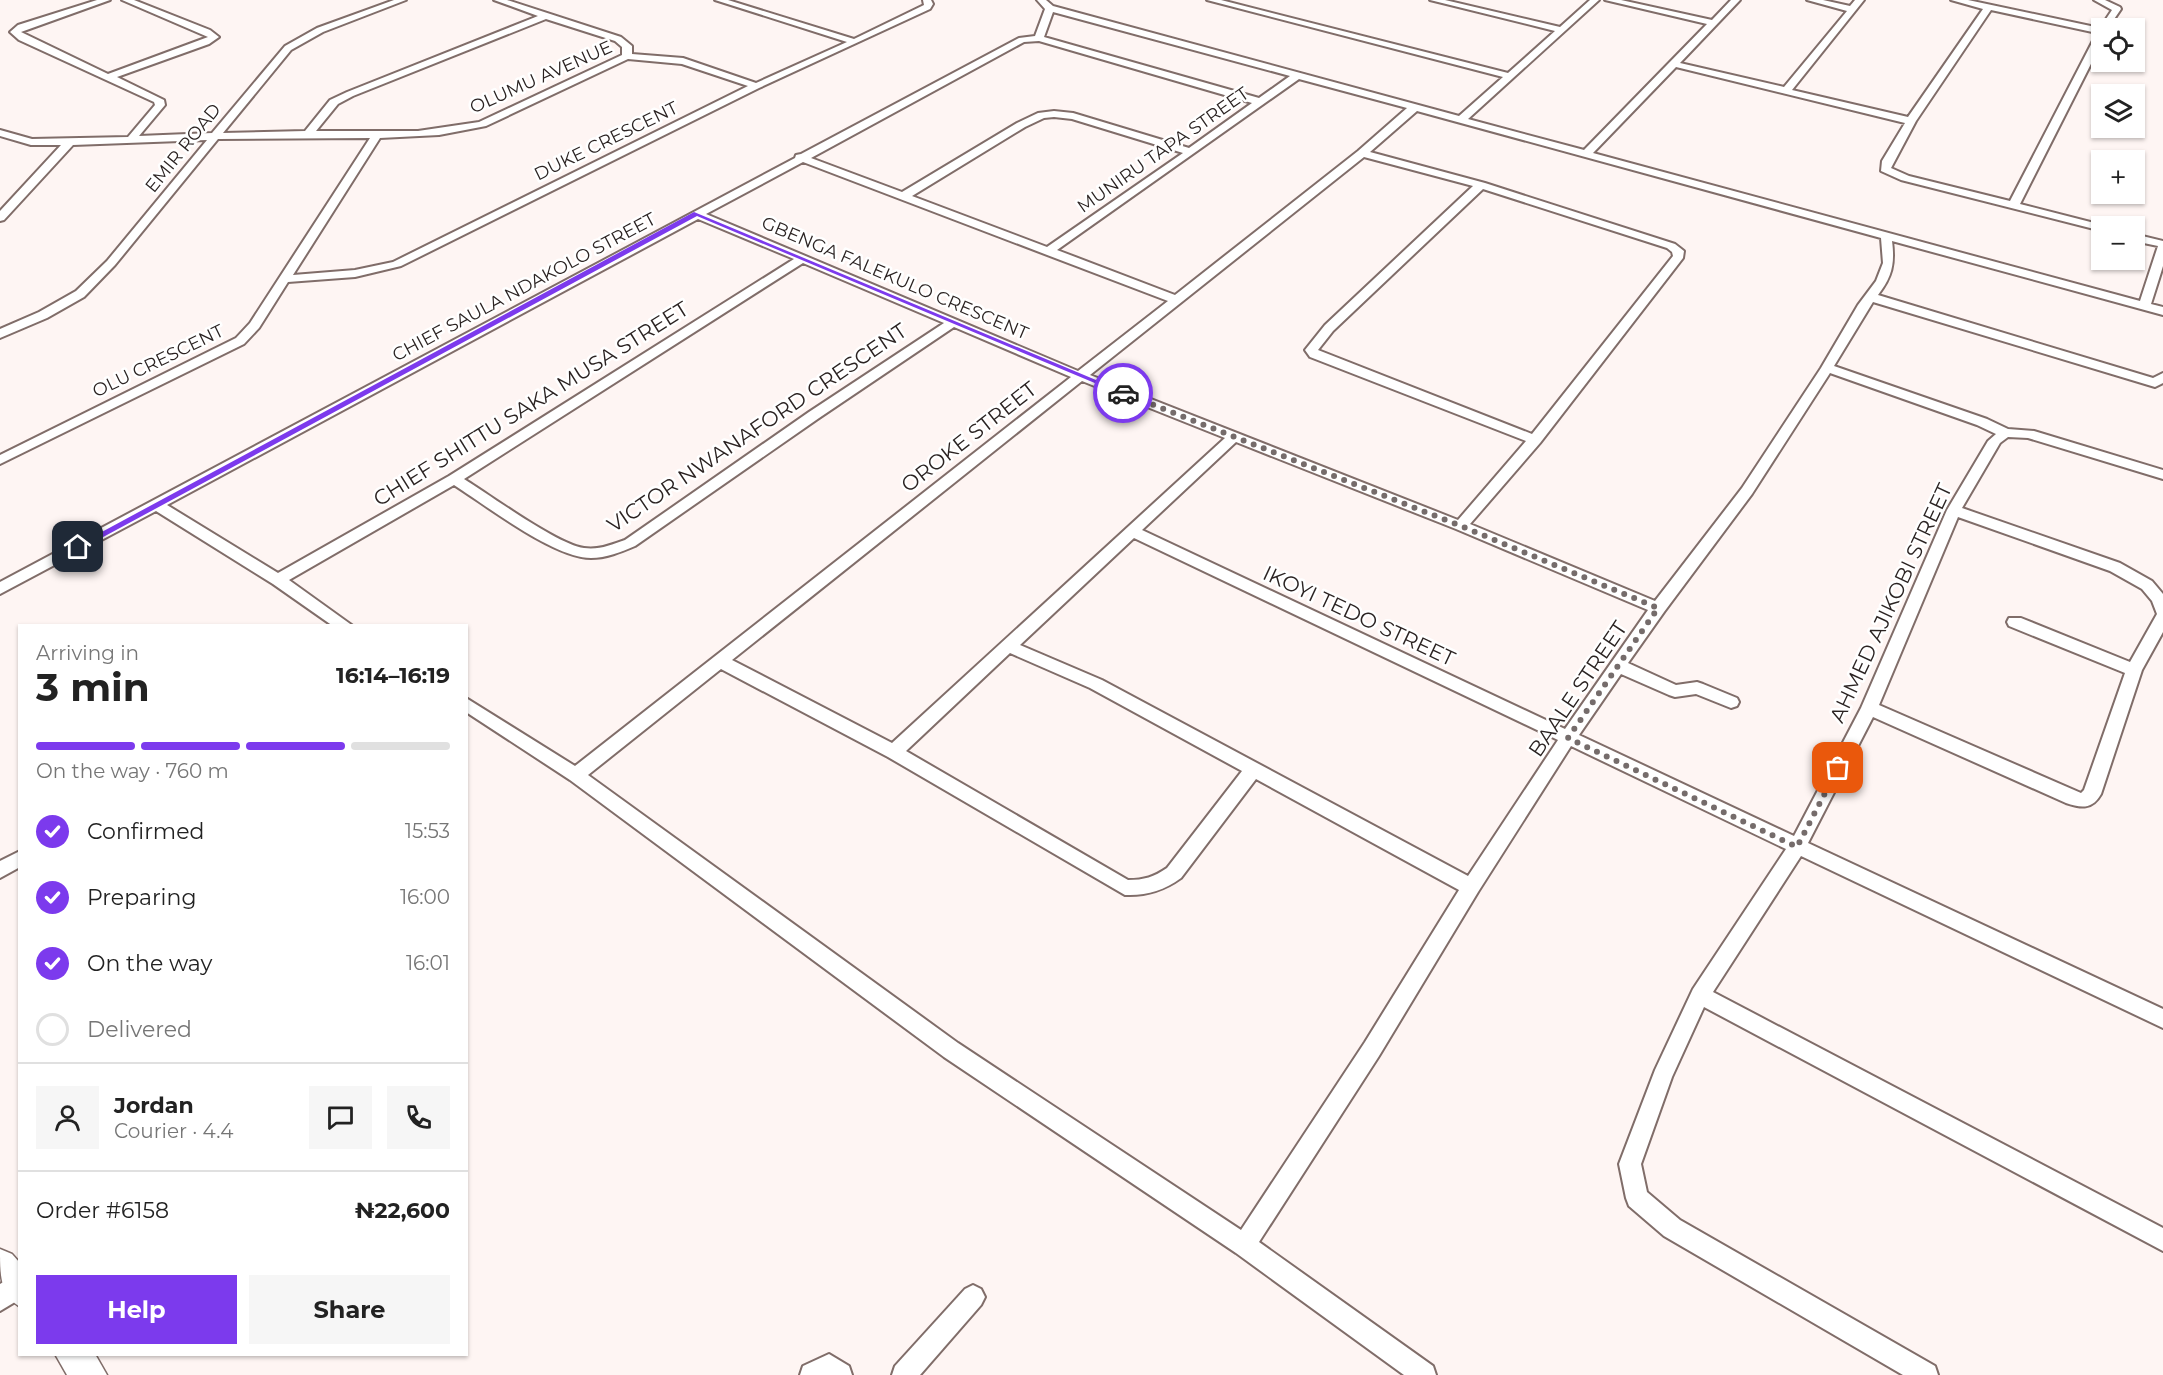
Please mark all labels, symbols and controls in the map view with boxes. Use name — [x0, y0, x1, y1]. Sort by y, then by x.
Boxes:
map controls — [2091, 18, 2145, 270]
button: locate — [2091, 18, 2145, 72]
street label: OLUMU AVENUE — [466, 36, 616, 118]
street label: MUNIRU TAPA STREET — [1073, 82, 1254, 218]
button: layers — [2091, 84, 2145, 138]
street label: DUKE CRESCENT — [530, 96, 682, 185]
street label: EMIR ROAD — [140, 99, 226, 197]
button: + — [2091, 150, 2145, 204]
street label: CHIEF SAULA NDAKOLO STREET — [388, 208, 660, 366]
street label: GBENGA FALEKULO CRESCENT — [758, 212, 1032, 345]
button: − — [2091, 216, 2145, 270]
street label: CHIEF SHITTU SAKA MUSA STREET — [369, 296, 693, 511]
street label: VICTOR NWANAFORD CRESCENT — [602, 318, 911, 537]
street label: OLU CRESCENT — [89, 319, 228, 402]
courier — [1093, 363, 1153, 423]
street label: OROKE STREET — [896, 376, 1041, 497]
icon: car — [1107, 377, 1140, 410]
street label: AHMED AJIKOBI STREET — [1824, 479, 1957, 726]
pin — [52, 521, 103, 572]
icon: home — [61, 530, 94, 563]
street label: IKOYI TEDO STREET — [1259, 560, 1459, 671]
street label: BAALE STREET — [1523, 616, 1632, 761]
text: Arriving in — [36, 641, 139, 665]
text: 16:14–16:19 — [336, 662, 450, 689]
text: 3 min — [36, 663, 150, 711]
pin — [1812, 742, 1863, 793]
icon: bag — [1821, 751, 1854, 784]
text: On the way · 760 m — [36, 759, 229, 783]
icon: check — [36, 815, 69, 848]
text: Confirmed — [87, 818, 204, 845]
text: 15:53 — [405, 819, 450, 843]
icon: check — [36, 881, 69, 914]
text: Preparing — [87, 884, 196, 911]
text: 16:00 — [400, 885, 450, 909]
icon: check — [36, 947, 69, 980]
text: On the way — [87, 950, 212, 977]
text: 16:01 — [406, 951, 450, 975]
text: Delivered — [87, 1016, 192, 1043]
button: person — [36, 1086, 99, 1149]
button: chat — [309, 1086, 372, 1149]
button: phone — [387, 1086, 450, 1149]
text: Jordan — [114, 1092, 194, 1119]
text: Courier · 4.4 — [114, 1119, 233, 1143]
text: Order #6158 — [36, 1197, 169, 1224]
text: ₦22,600 — [355, 1197, 450, 1224]
button: Help — [36, 1275, 237, 1344]
button: Share — [249, 1275, 450, 1344]

